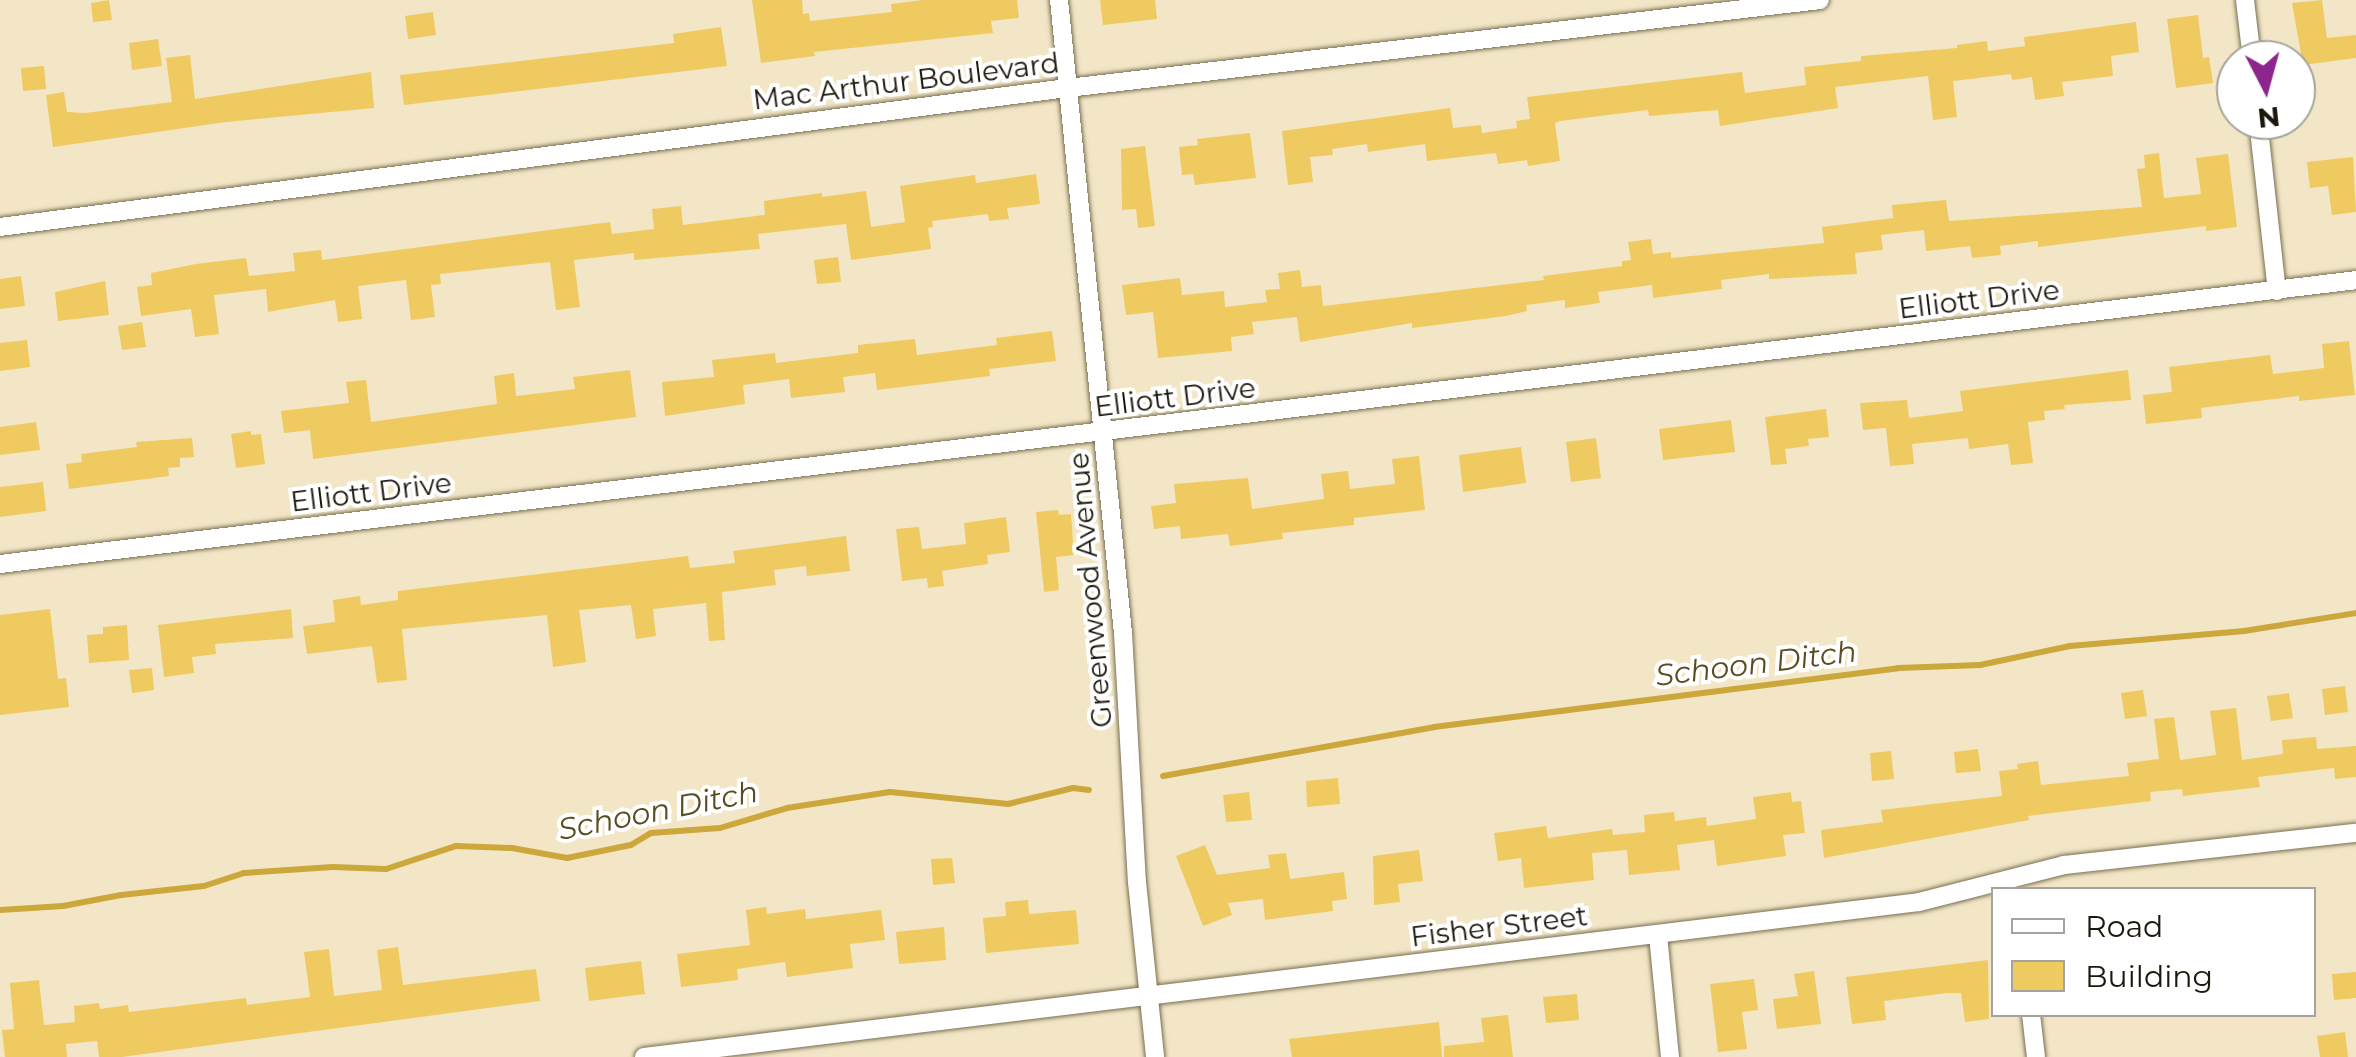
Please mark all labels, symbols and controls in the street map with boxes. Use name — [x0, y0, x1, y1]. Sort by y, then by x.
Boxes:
north arrow — [2216, 40, 2316, 140]
street label: Mac Arthur Boulevard — [751, 46, 1061, 116]
text: N — [2256, 100, 2282, 136]
street label: Elliott Drive — [1897, 272, 2061, 326]
street label: Elliott Drive — [1093, 370, 1257, 424]
street label: Greenwood Avenue — [1061, 451, 1119, 729]
street label: Elliott Drive — [289, 465, 453, 519]
water label: Schoon Ditch — [1653, 634, 1859, 694]
water label: Schoon Ditch — [555, 774, 761, 848]
legend — [1991, 887, 2316, 1017]
street label: Fisher Street — [1409, 898, 1589, 954]
text: Road — [2085, 908, 2163, 945]
text: Building — [2085, 958, 2213, 995]

